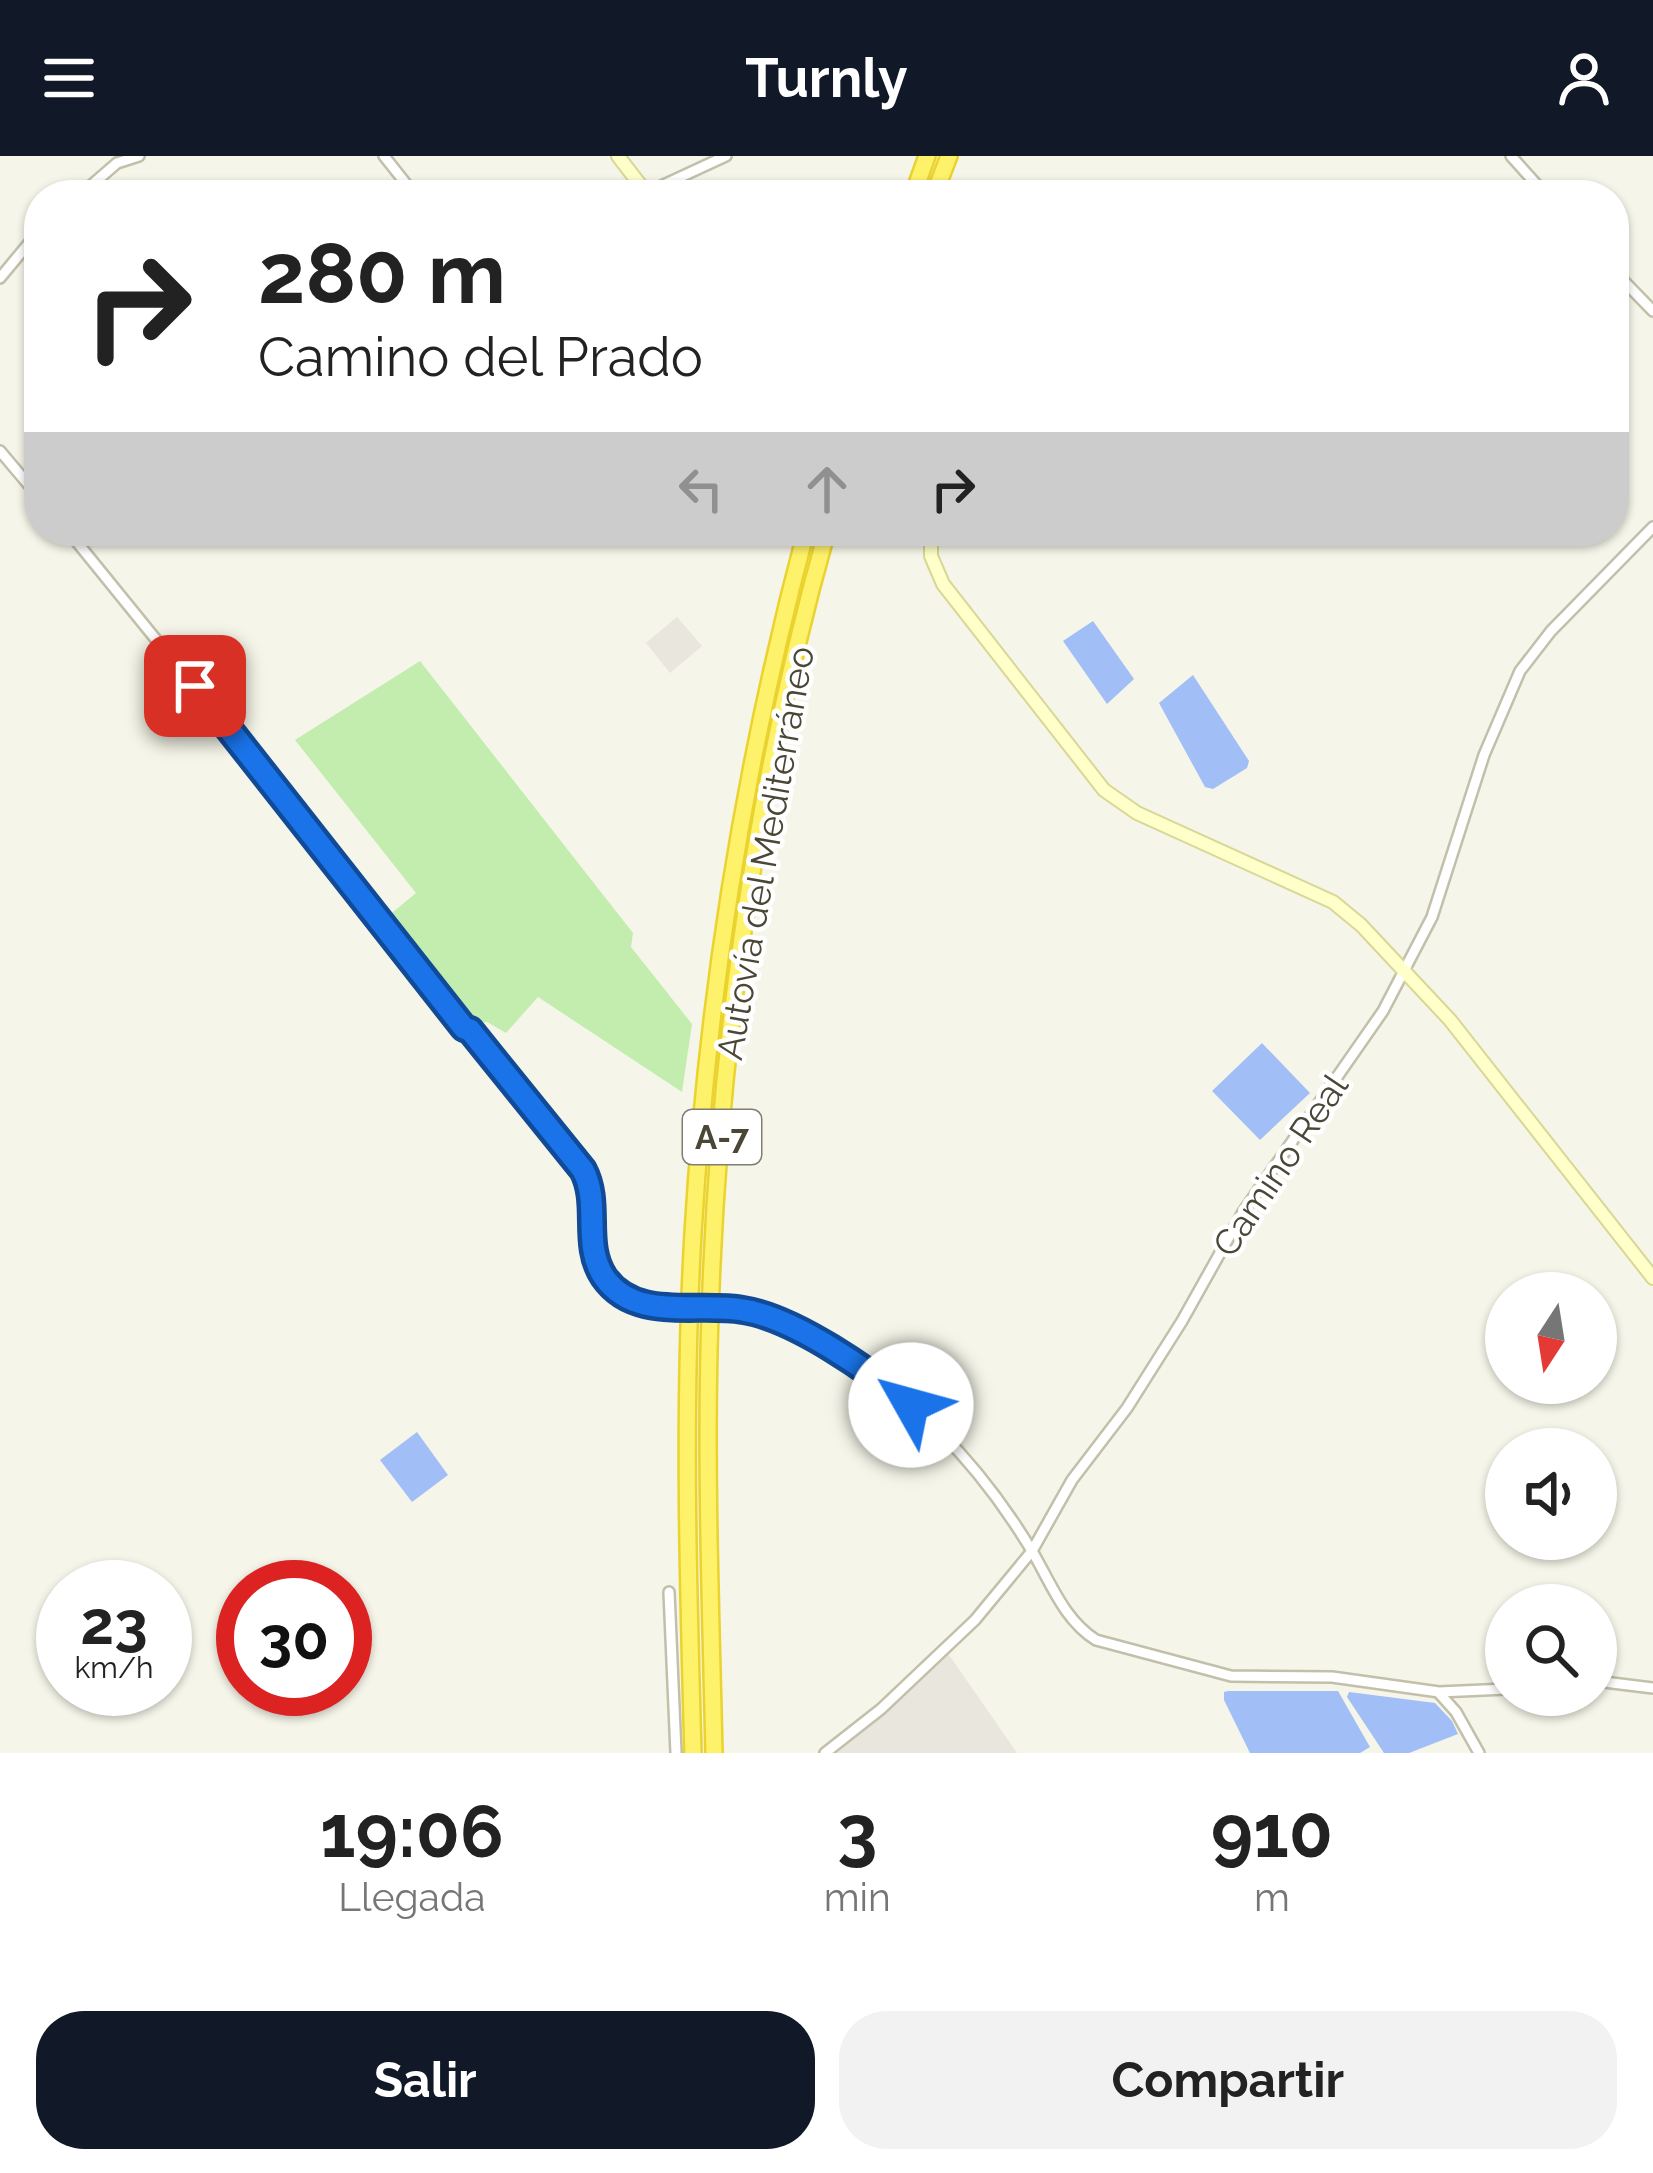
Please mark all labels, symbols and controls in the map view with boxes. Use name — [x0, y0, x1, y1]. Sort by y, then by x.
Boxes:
icon: menu — [36, 45, 102, 111]
icon: person — [1551, 45, 1617, 111]
text: Turnly — [745, 46, 908, 110]
text: 280 m — [258, 224, 506, 323]
icon: right — [60, 228, 216, 384]
text: Camino del Prado — [258, 325, 703, 389]
icon: left — [668, 456, 734, 522]
icon: ahead — [794, 456, 860, 522]
icon: right — [920, 456, 986, 522]
pin — [144, 635, 246, 737]
street label: Autovía del Mediterráneo — [708, 643, 822, 1063]
icon: arrive — [162, 653, 228, 719]
street label: Camino Real — [1204, 1066, 1356, 1264]
road number: A-7 — [683, 1110, 761, 1164]
north arrow — [1485, 1272, 1617, 1404]
map controls — [1485, 1272, 1617, 1716]
position arrow — [848, 1342, 974, 1468]
button: sound — [1485, 1428, 1617, 1560]
speed limit sign: 30 — [216, 1560, 372, 1716]
button: search — [1485, 1584, 1617, 1716]
text: 23 — [80, 1588, 148, 1658]
text: km/h — [74, 1650, 154, 1685]
text: 19:06 — [320, 1789, 504, 1874]
text: 3 — [837, 1789, 877, 1874]
text: 910 — [1211, 1789, 1333, 1874]
text: Llegada — [338, 1874, 485, 1920]
text: min — [824, 1874, 891, 1920]
text: m — [1254, 1874, 1290, 1920]
button: Salir — [36, 2011, 815, 2149]
button: Compartir — [839, 2011, 1617, 2149]

